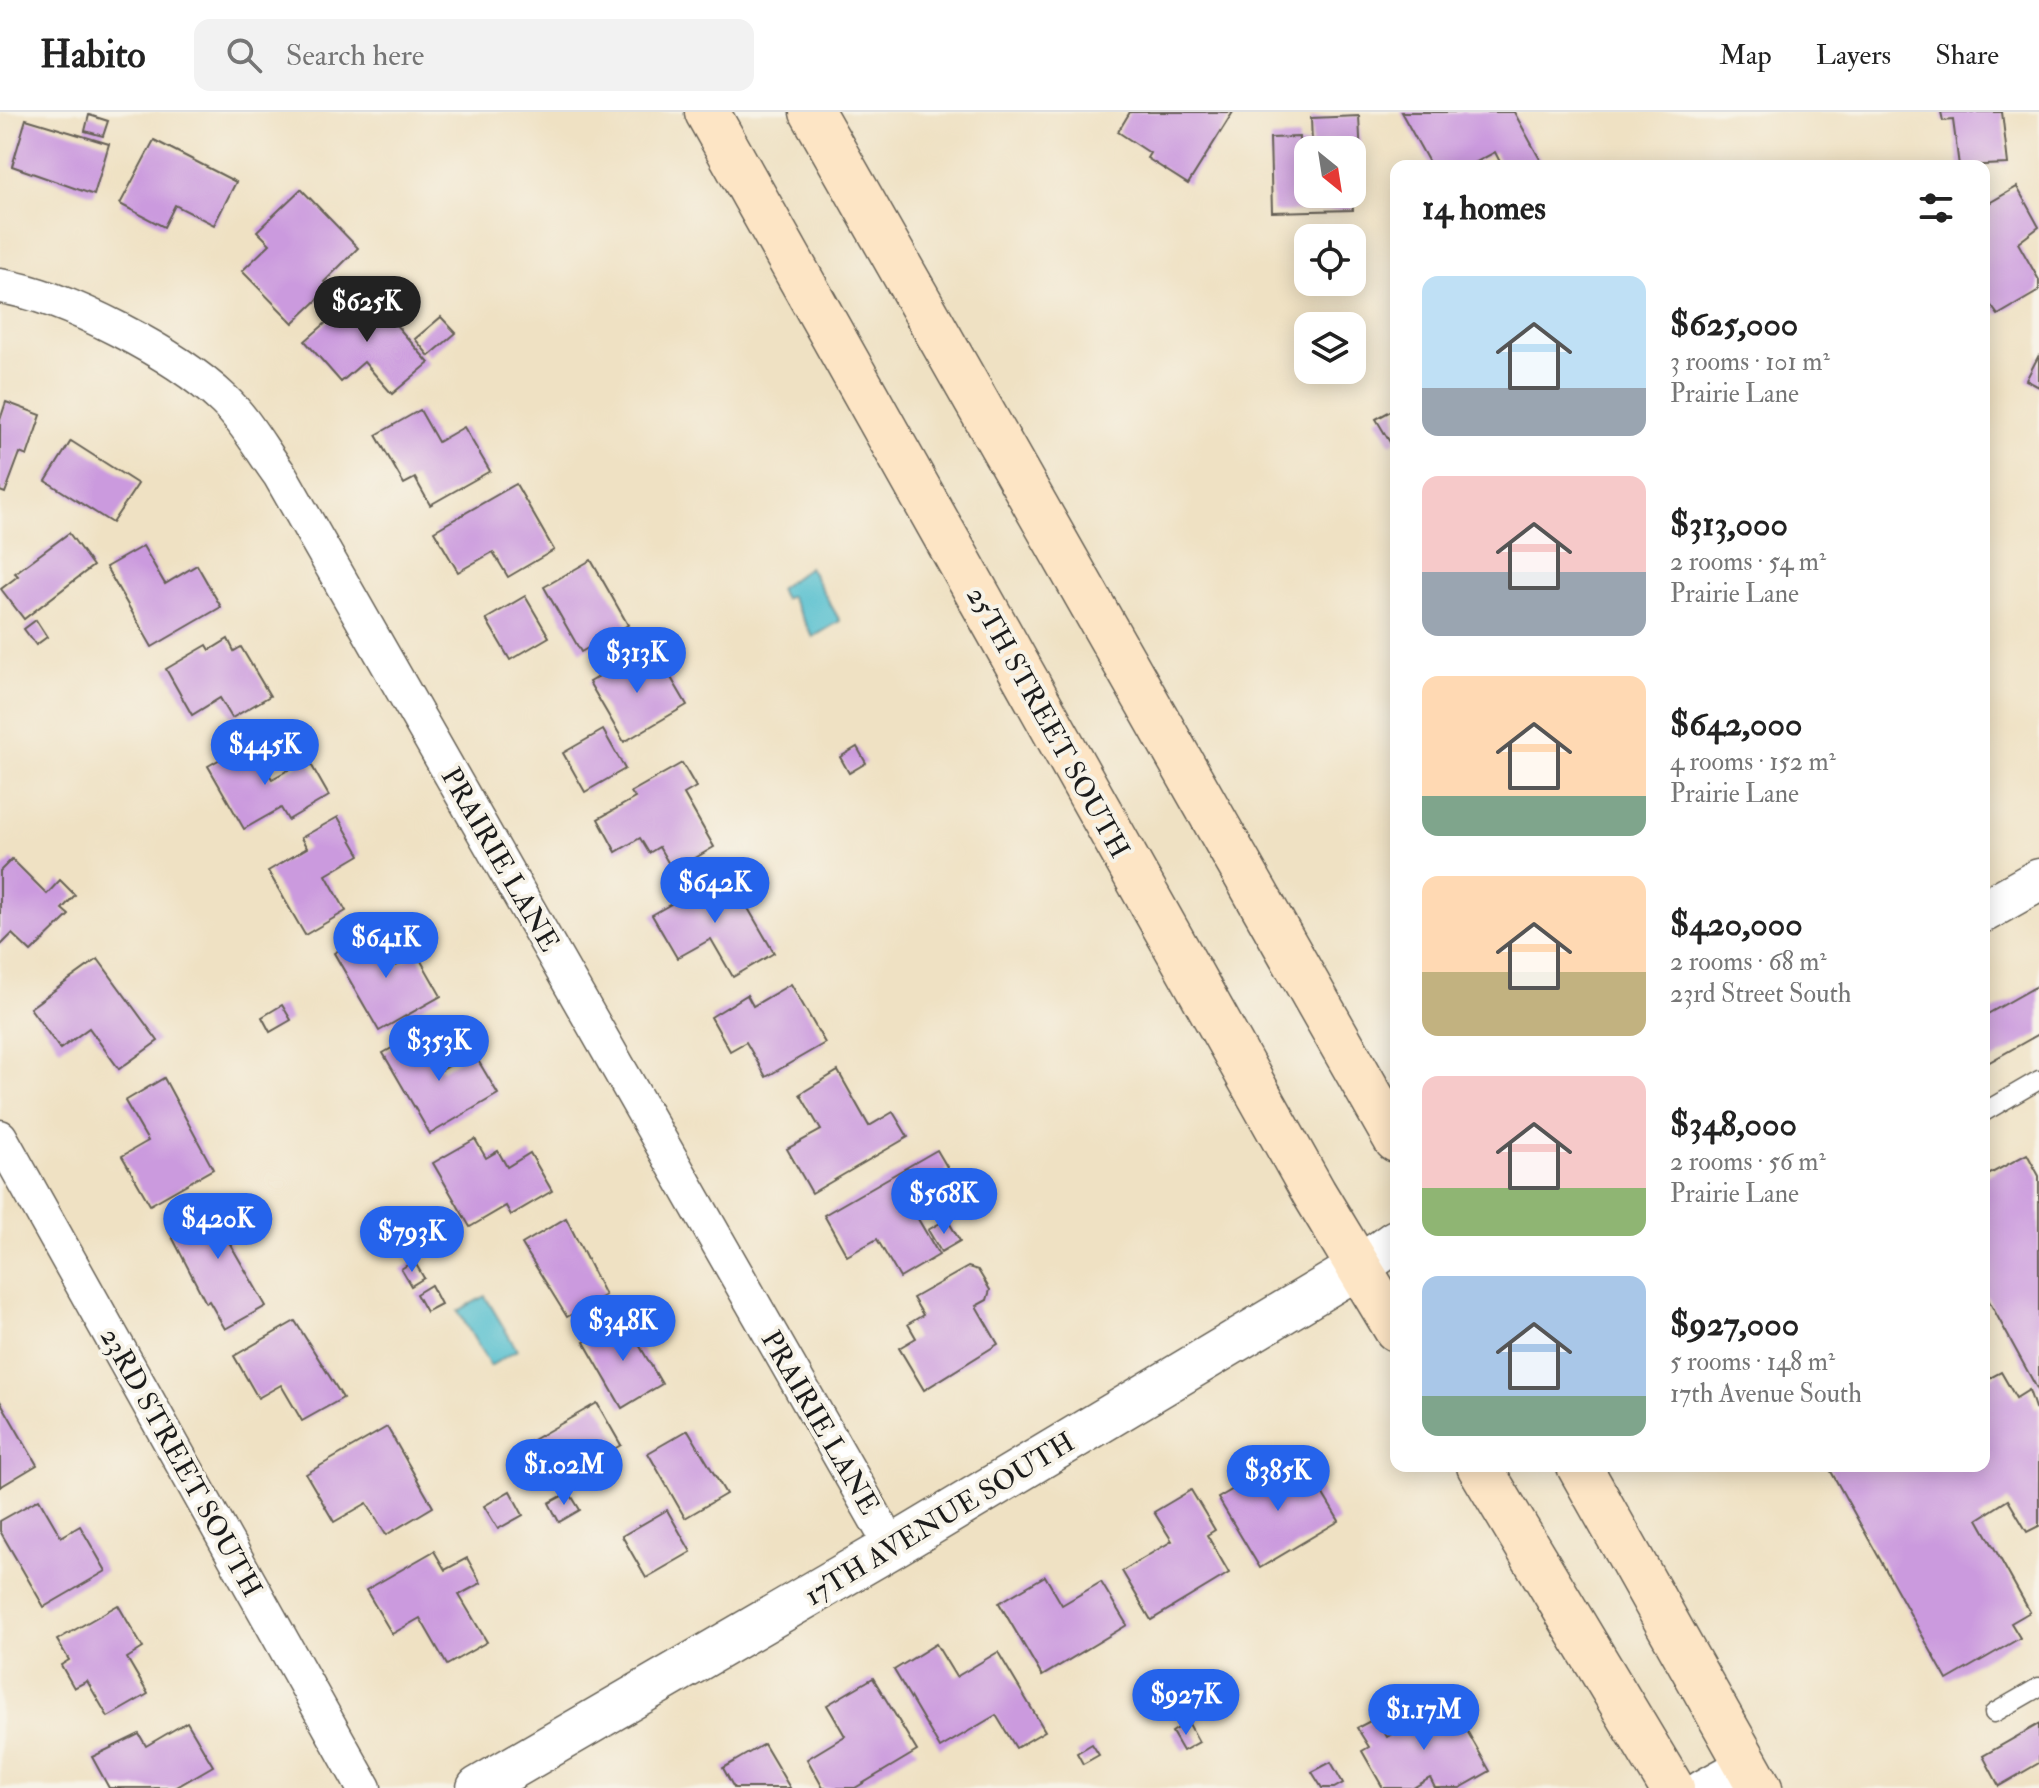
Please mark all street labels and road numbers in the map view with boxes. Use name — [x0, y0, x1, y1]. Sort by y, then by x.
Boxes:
street label: 25TH STREET SOUTH — [958, 581, 1137, 865]
street label: PRAIRIE LANE — [433, 761, 567, 958]
street label: 23RD STREET SOUTH — [92, 1322, 269, 1603]
street label: PRAIRIE LANE — [753, 1324, 887, 1521]
street label: 17TH AVENUE SOUTH — [799, 1425, 1081, 1614]

